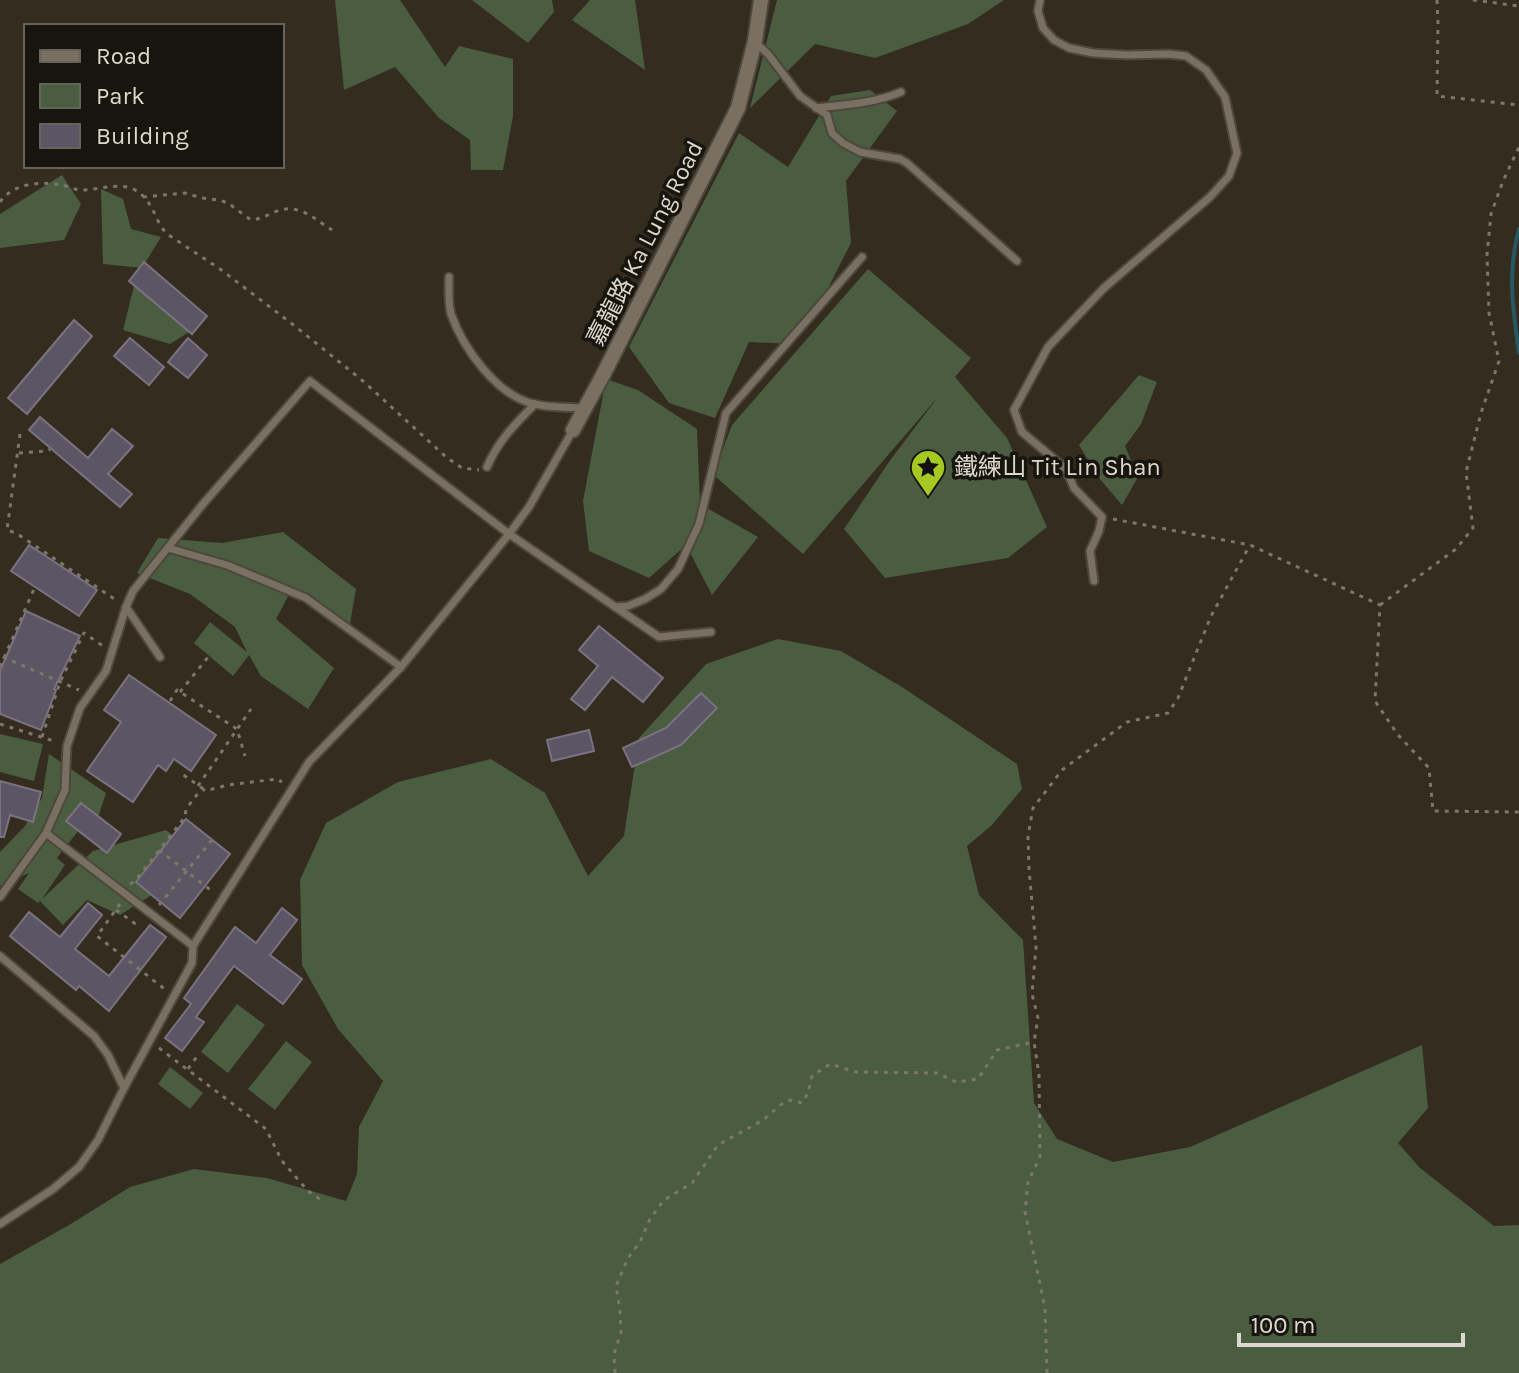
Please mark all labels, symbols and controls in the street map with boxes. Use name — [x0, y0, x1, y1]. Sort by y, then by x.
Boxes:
legend — [24, 24, 284, 168]
text: Road — [96, 42, 151, 70]
text: Park — [96, 82, 145, 110]
text: Building — [96, 122, 189, 150]
street label: 嘉龍路 Ka Lung Road — [581, 136, 709, 350]
place icon: 鐵練山 Tit Lin Shan — [909, 448, 947, 498]
place label: 鐵練山 Tit Lin Shan — [954, 453, 1161, 481]
scale bar — [1239, 1297, 1463, 1347]
text: 100 m — [1251, 1311, 1316, 1339]

